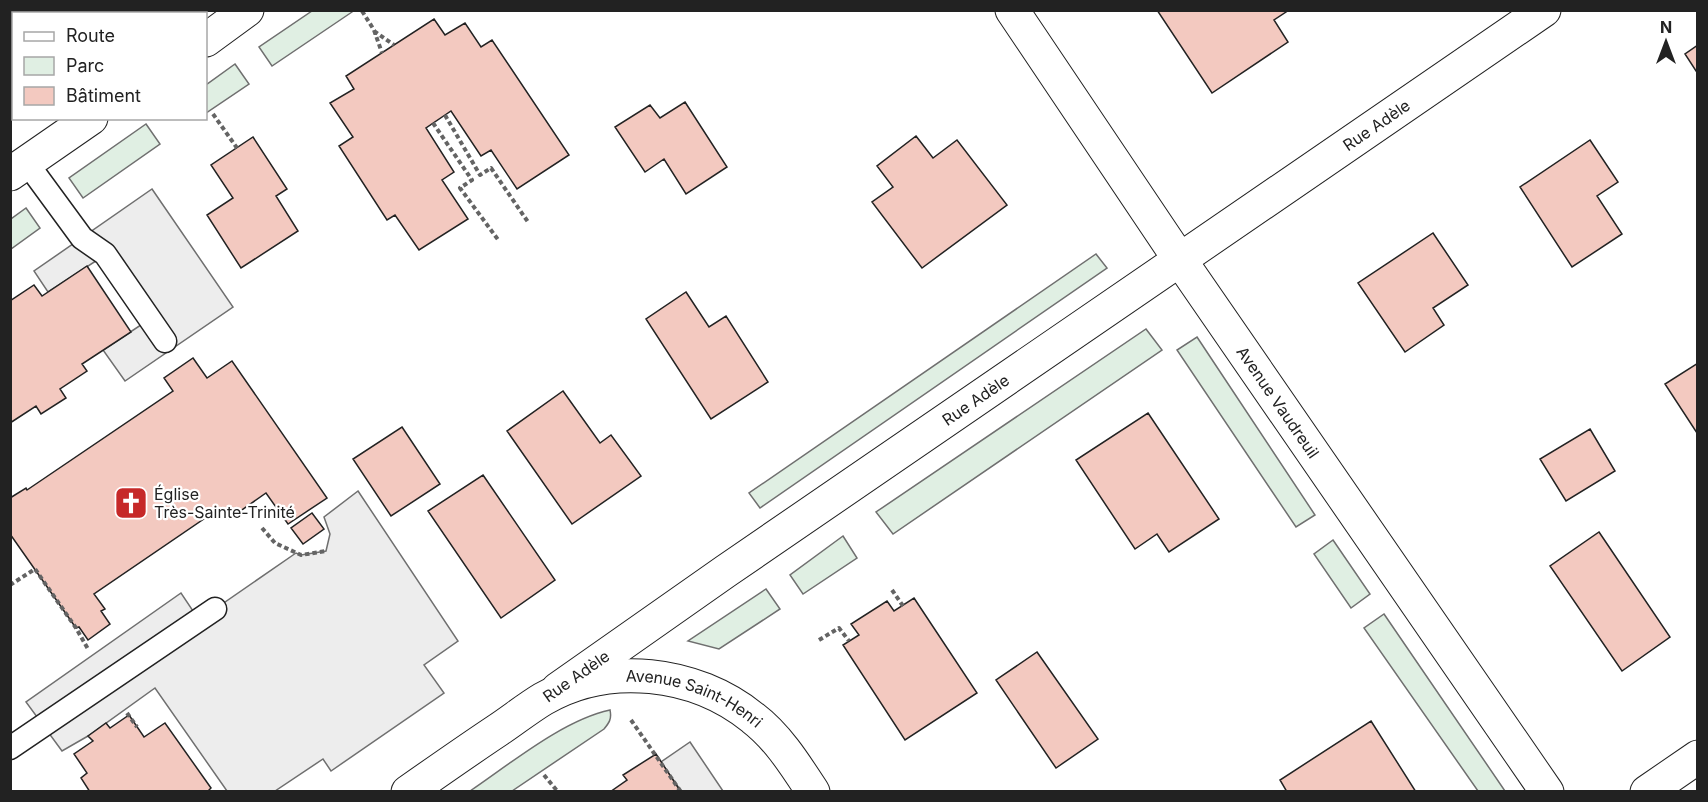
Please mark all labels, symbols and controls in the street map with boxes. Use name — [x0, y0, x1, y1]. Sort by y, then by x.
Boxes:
legend — [12, 12, 207, 120]
north arrow — [1636, 12, 1696, 72]
text: N — [1660, 17, 1672, 37]
text: Route — [66, 25, 115, 46]
text: Parc — [66, 55, 104, 76]
text: Bâtiment — [66, 85, 141, 106]
street label: Rue Adèle — [1339, 95, 1414, 155]
street label: Avenue Vaudreuil — [1233, 342, 1324, 462]
street label: Rue Adèle — [938, 370, 1013, 430]
place label: Église Très-Sainte-Trinité — [154, 484, 295, 522]
church icon: Église Très-Sainte-Trinité — [113, 485, 149, 521]
street label: Rue Adèle — [539, 646, 613, 706]
street label: Avenue Saint-Henri — [626, 666, 767, 732]

